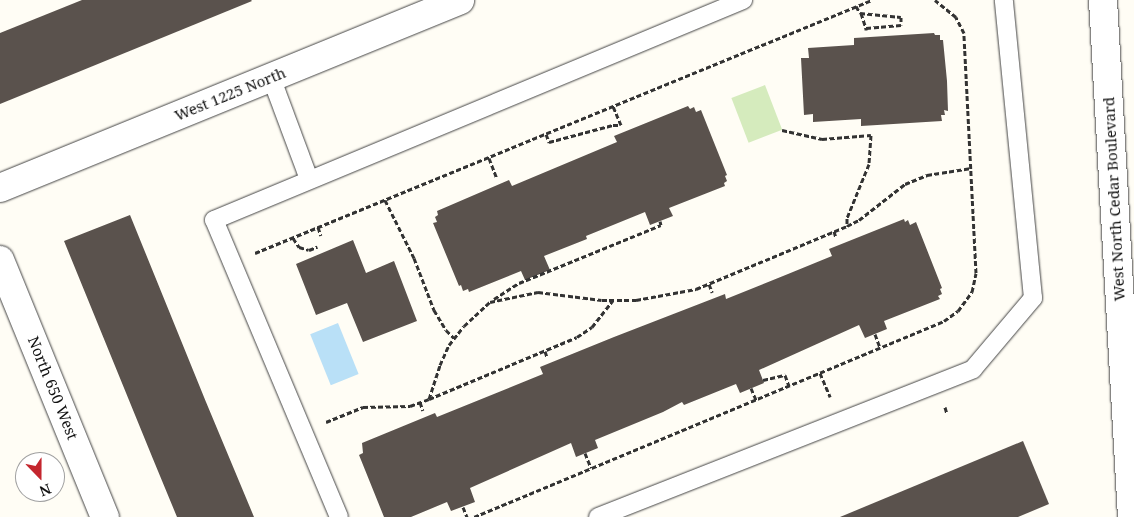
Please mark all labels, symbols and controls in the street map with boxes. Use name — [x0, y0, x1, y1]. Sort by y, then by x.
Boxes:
street label: West 1225 North — [172, 64, 288, 124]
street label: West North Cedar Boulevard — [1100, 96, 1128, 302]
street label: North 650 West — [24, 334, 82, 442]
north arrow — [15, 452, 65, 502]
text: N — [37, 480, 54, 501]

